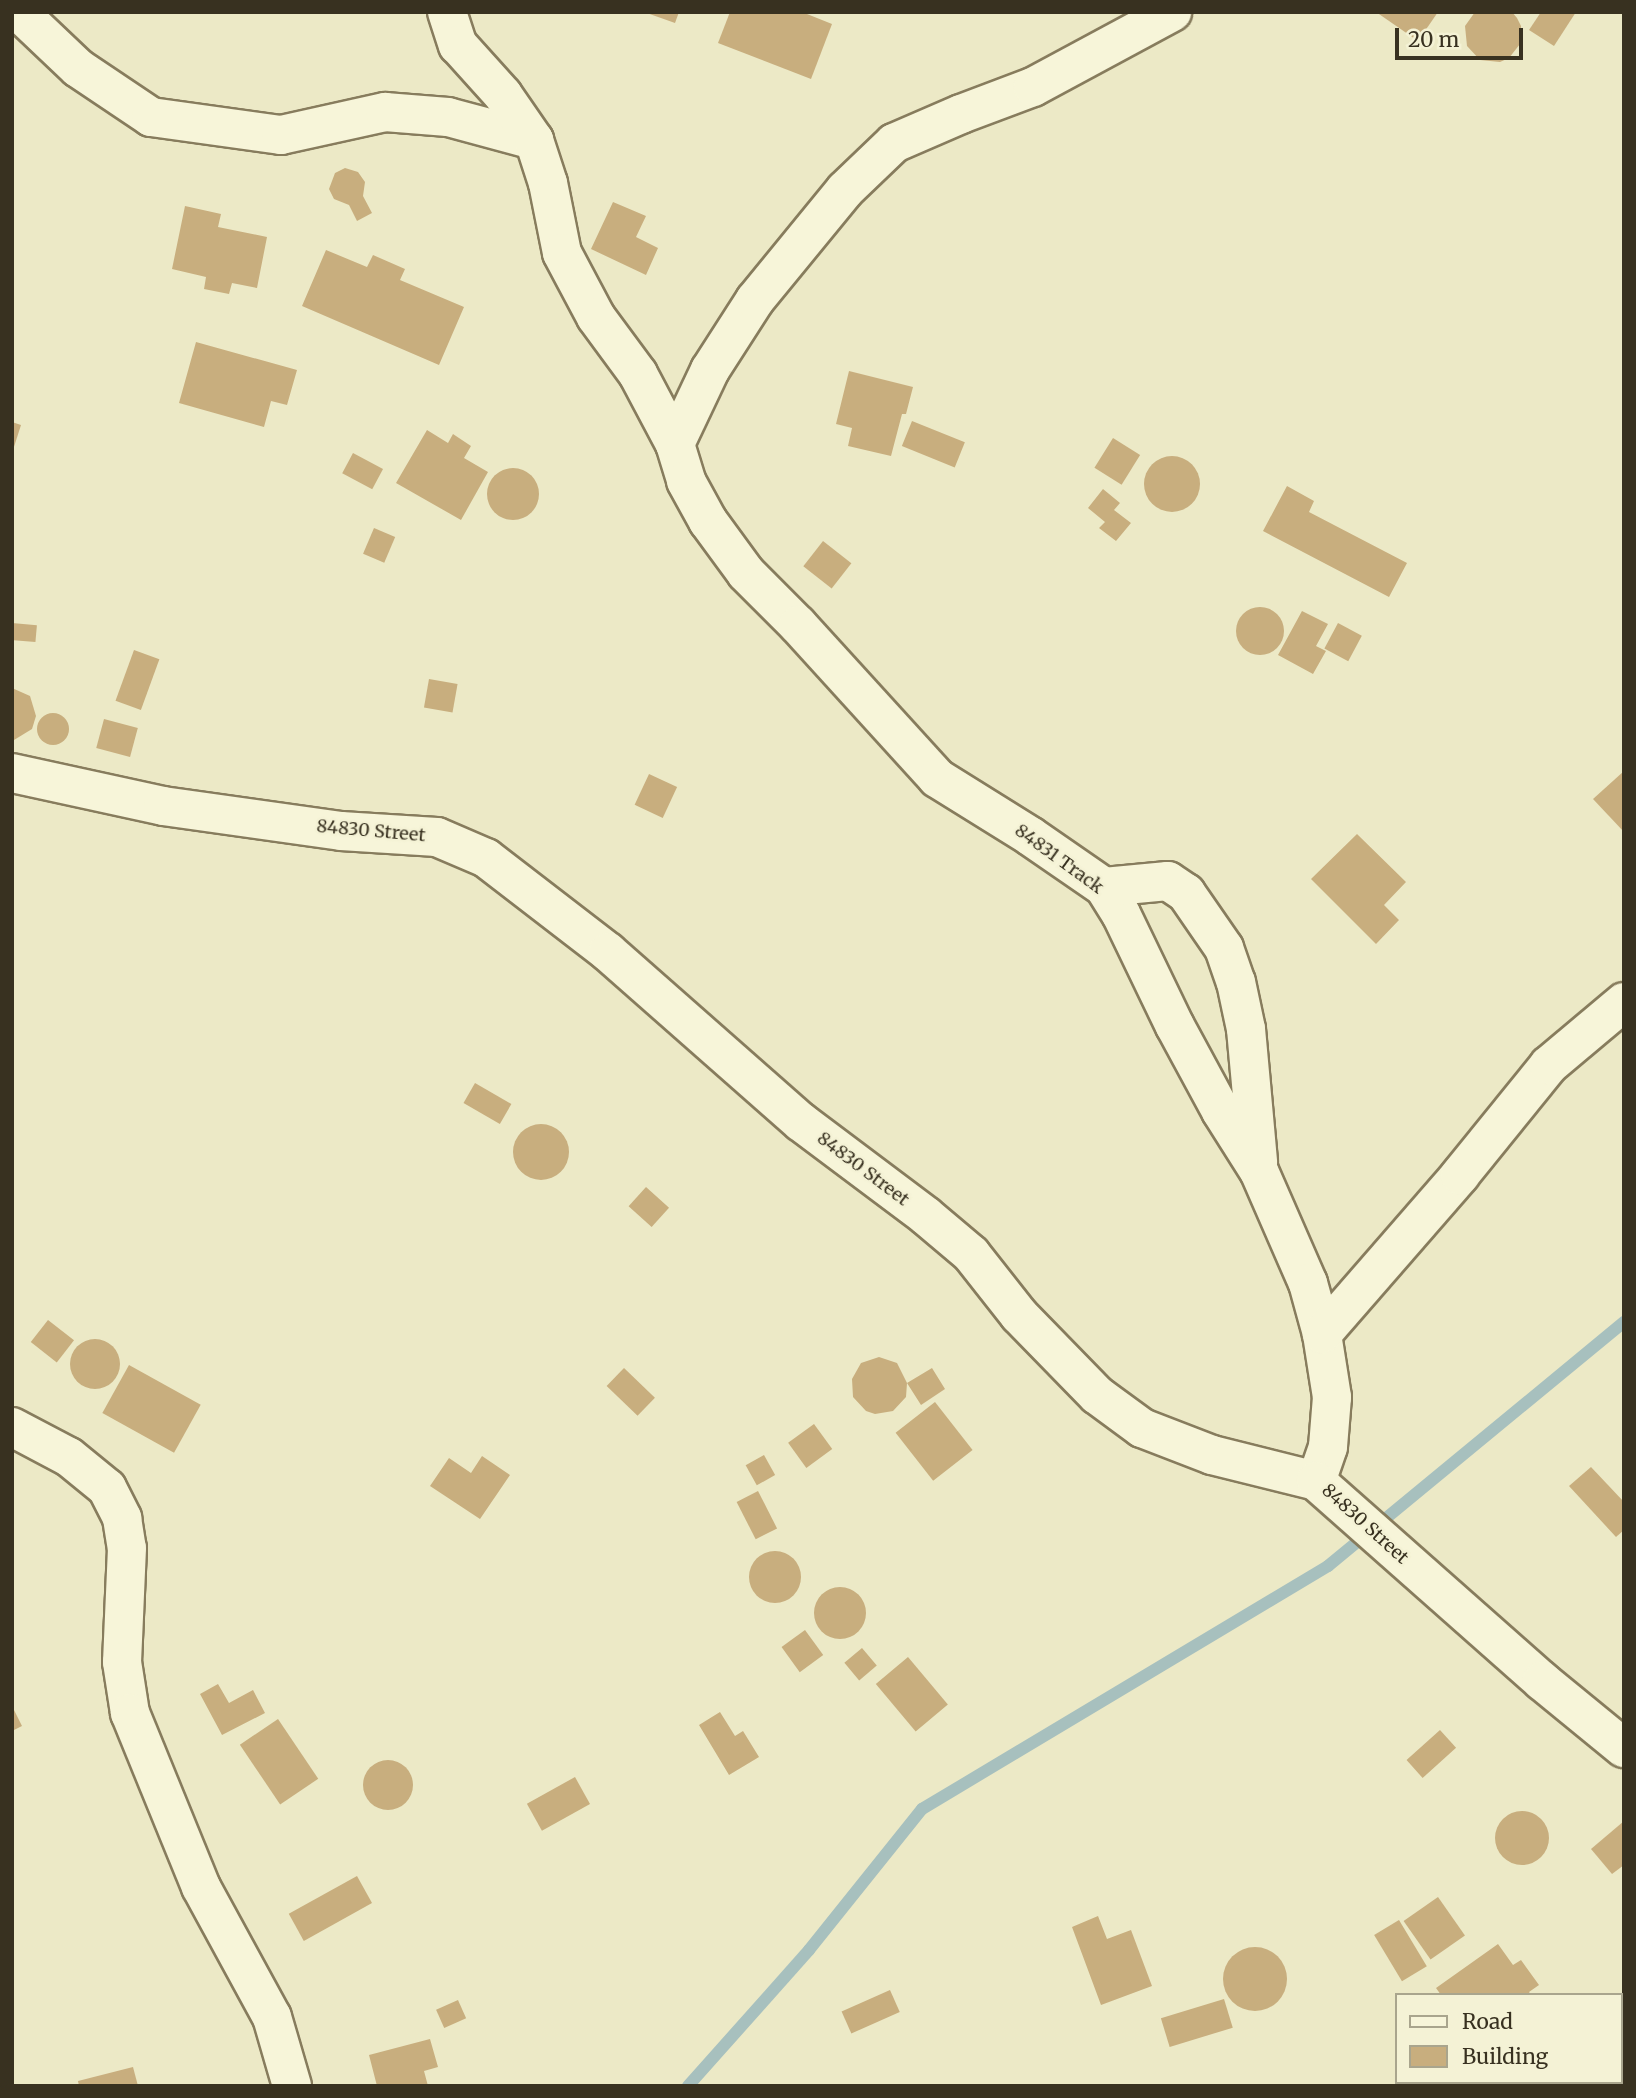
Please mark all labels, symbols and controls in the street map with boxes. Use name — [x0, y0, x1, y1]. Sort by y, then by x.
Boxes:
scale bar — [1398, 14, 1526, 58]
text: 20 m — [1408, 26, 1459, 53]
street label: 84830 Street — [316, 815, 426, 847]
street label: 84831 Track — [1011, 820, 1107, 898]
street label: 84830 Street — [813, 1128, 913, 1210]
street label: 84830 Street — [1317, 1479, 1413, 1569]
legend — [1394, 1993, 1622, 2084]
text: Road — [1462, 2008, 1513, 2035]
text: Building — [1462, 2043, 1548, 2070]

